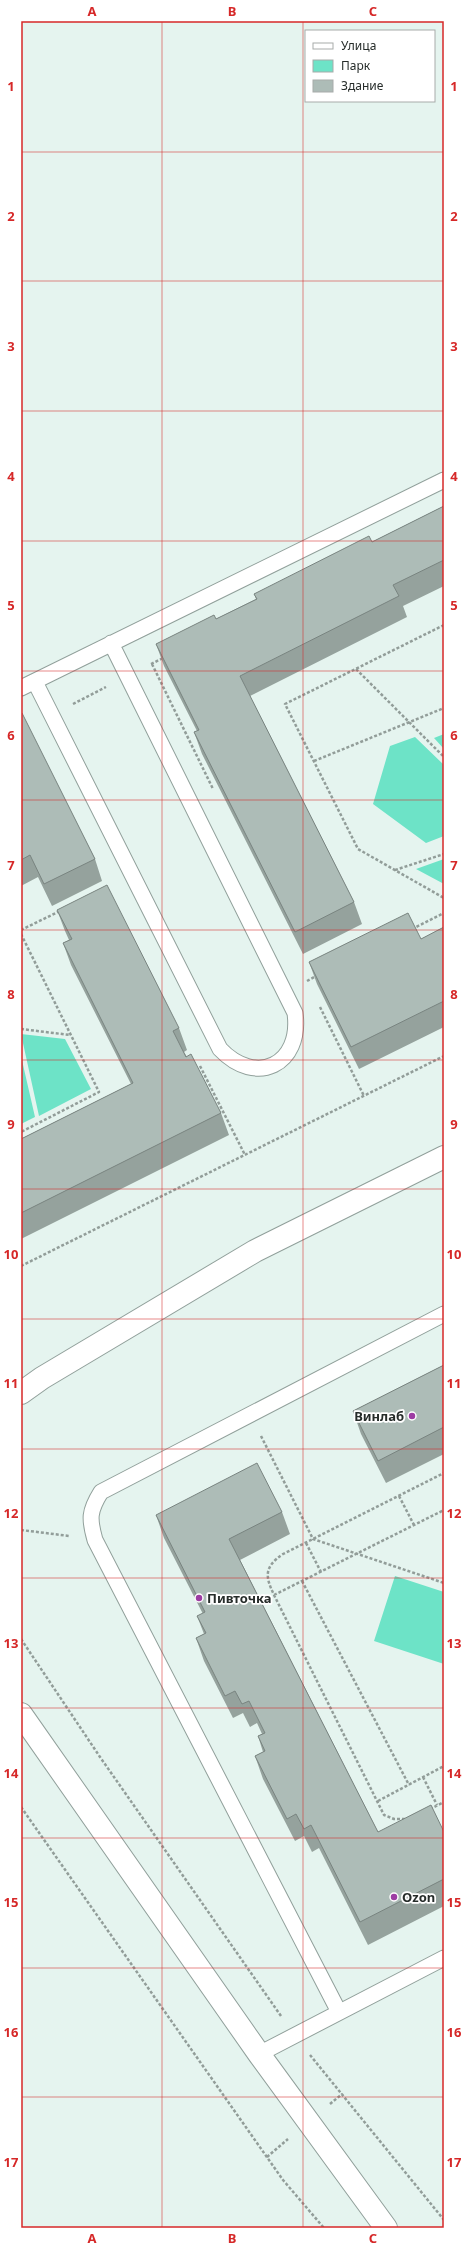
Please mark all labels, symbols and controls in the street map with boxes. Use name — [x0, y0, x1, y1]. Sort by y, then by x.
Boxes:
text: A — [88, 2, 97, 20]
text: B — [228, 2, 236, 20]
text: C — [369, 2, 377, 20]
legend — [305, 30, 435, 102]
text: Улица — [341, 37, 376, 54]
text: Парк — [341, 57, 371, 74]
text: 1 — [7, 77, 15, 95]
text: Здание — [341, 77, 384, 94]
text: 1 — [450, 77, 458, 95]
text: 2 — [7, 207, 15, 225]
text: 2 — [450, 207, 458, 225]
text: 3 — [7, 337, 15, 355]
text: 3 — [450, 337, 458, 355]
text: 4 — [7, 467, 15, 485]
text: 4 — [450, 467, 458, 485]
text: 5 — [7, 596, 15, 614]
text: 5 — [450, 596, 458, 614]
text: 6 — [7, 726, 15, 744]
text: 6 — [450, 726, 458, 744]
text: 7 — [7, 856, 15, 874]
text: 7 — [450, 856, 458, 874]
text: 8 — [7, 985, 15, 1003]
text: 8 — [450, 985, 458, 1003]
text: 9 — [7, 1115, 15, 1133]
text: 9 — [450, 1115, 458, 1133]
text: 10 — [4, 1245, 18, 1263]
text: 10 — [447, 1245, 461, 1263]
text: 11 — [4, 1374, 18, 1392]
text: 11 — [447, 1374, 461, 1392]
place label: Винлаб — [354, 1407, 404, 1425]
marker: Винлаб — [407, 1411, 417, 1421]
text: 12 — [4, 1504, 18, 1522]
text: 12 — [447, 1504, 461, 1522]
place label: Пивточка — [207, 1589, 271, 1607]
marker: Пивточка — [194, 1593, 204, 1603]
text: 13 — [4, 1634, 18, 1652]
text: 13 — [447, 1634, 461, 1652]
text: 14 — [4, 1764, 19, 1782]
text: 14 — [447, 1764, 462, 1782]
place label: Ozon — [402, 1888, 435, 1906]
marker: Ozon — [389, 1892, 399, 1902]
text: 15 — [4, 1893, 18, 1911]
text: 15 — [447, 1893, 461, 1911]
text: 16 — [4, 2023, 18, 2041]
text: 16 — [447, 2023, 461, 2041]
text: 17 — [4, 2153, 18, 2171]
text: 17 — [447, 2153, 461, 2171]
text: A — [88, 2229, 97, 2247]
text: B — [228, 2229, 236, 2247]
text: C — [369, 2229, 377, 2247]

